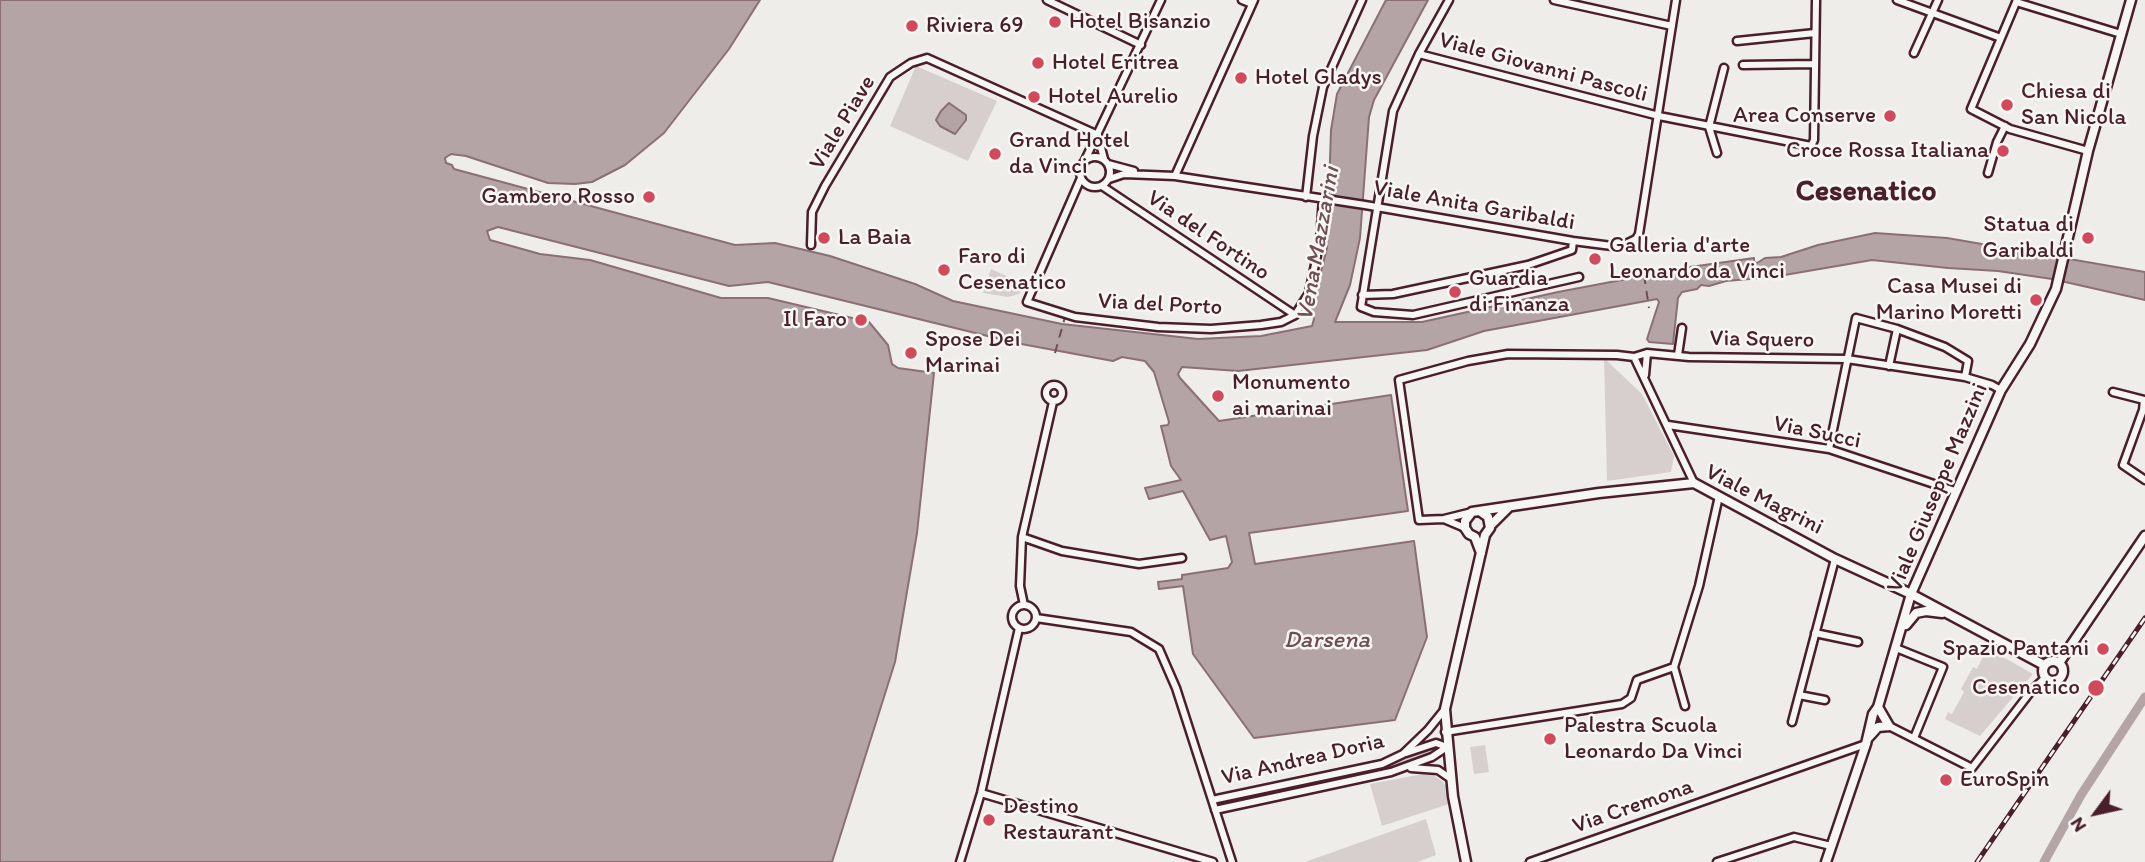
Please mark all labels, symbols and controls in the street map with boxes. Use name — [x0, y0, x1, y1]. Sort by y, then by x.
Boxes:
place label: Hotel Bisanzio — [1069, 8, 1211, 36]
place label: Riviera 69 — [926, 12, 1023, 40]
marker: Hotel Bisanzio — [1047, 14, 1063, 30]
marker: Riviera 69 — [904, 18, 920, 34]
street label: Viale Giovanni Pascoli — [1436, 27, 1650, 109]
place label: Hotel Eritrea — [1052, 49, 1179, 77]
marker: Hotel Eritrea — [1030, 55, 1046, 71]
place label: Hotel Gladys — [1255, 64, 1382, 92]
marker: Hotel Gladys — [1233, 70, 1249, 86]
street label: Viale Piave — [804, 71, 882, 175]
place label: Chiesa di San Nicola — [2021, 78, 2126, 132]
place label: Hotel Aurelio — [1048, 83, 1178, 111]
marker: Hotel Aurelio — [1026, 89, 1042, 105]
marker: Chiesa di San Nicola — [1999, 97, 2015, 113]
place label: Area Conserve — [1733, 102, 1876, 130]
marker: Area Conserve — [1882, 108, 1898, 124]
place label: Grand Hotel da Vinci — [1009, 127, 1130, 181]
place label: Croce Rossa Italiana — [1786, 137, 1989, 165]
marker: Croce Rossa Italiana — [1995, 143, 2011, 159]
marker: Grand Hotel da Vinci — [987, 146, 1003, 162]
water label: Vena Mazzarini — [1291, 165, 1347, 323]
district label: Cesenatico — [1795, 174, 1937, 210]
street label: Viale Anita Garibaldi — [1371, 175, 1577, 237]
place label: Gambero Rosso — [481, 183, 635, 211]
street label: Via del Fortino — [1141, 185, 1275, 287]
marker: Gambero Rosso — [641, 189, 657, 205]
place label: Statua di Garibaldi — [1982, 211, 2074, 265]
place label: La Baia — [838, 224, 911, 252]
marker: La Baia — [816, 230, 832, 246]
marker: Statua di Garibaldi — [2080, 230, 2096, 246]
place label: Galleria d'arte Leonardo da Vinci — [1609, 232, 1785, 286]
place label: Faro di Cesenatico — [958, 243, 1066, 297]
marker: Galleria d'arte Leonardo da Vinci — [1587, 251, 1603, 267]
marker: Faro di Cesenatico — [936, 262, 952, 278]
place label: Guardia di Finanza — [1469, 265, 1570, 319]
place label: Casa Musei di Marino Moretti — [1876, 273, 2022, 327]
marker: Guardia di Finanza — [1447, 284, 1463, 300]
street label: Via del Porto — [1097, 288, 1223, 322]
marker: Casa Musei di Marino Moretti — [2028, 292, 2044, 308]
place label: Il Faro — [783, 306, 847, 334]
marker: Il Faro — [853, 312, 869, 328]
street label: Via Squero — [1709, 325, 1815, 355]
place label: Spose Dei Marinai — [925, 326, 1020, 380]
marker: Spose Dei Marinai — [903, 345, 919, 361]
place label: Monumento ai marinai — [1232, 369, 1350, 423]
street label: Viale Giuseppe Mazzini — [1881, 379, 1995, 597]
marker: Monumento ai marinai — [1210, 388, 1226, 404]
street label: Via Succi — [1771, 410, 1863, 456]
street label: Viale Magrini — [1700, 458, 1828, 542]
water label: Darsena — [1284, 627, 1370, 655]
place label: Spazio Pantani — [1943, 635, 2089, 663]
marker: Spazio Pantani — [2095, 641, 2111, 657]
place label: Cesenatico — [1972, 674, 2080, 702]
marker: Cesenatico — [2086, 678, 2106, 698]
place label: Palestra Scuola Leonardo Da Vinci — [1564, 712, 1743, 766]
street label: Via Andrea Doria — [1219, 728, 1387, 792]
marker: Palestra Scuola Leonardo Da Vinci — [1542, 731, 1558, 747]
place label: EuroSpin — [1960, 766, 2049, 794]
marker: EuroSpin — [1938, 772, 1954, 788]
street label: Via Cremona — [1569, 773, 1697, 841]
north arrow — [2061, 778, 2131, 848]
place label: Destino Restaurant — [1003, 793, 1113, 847]
marker: Destino Restaurant — [981, 812, 997, 828]
text: N — [2065, 813, 2091, 836]

